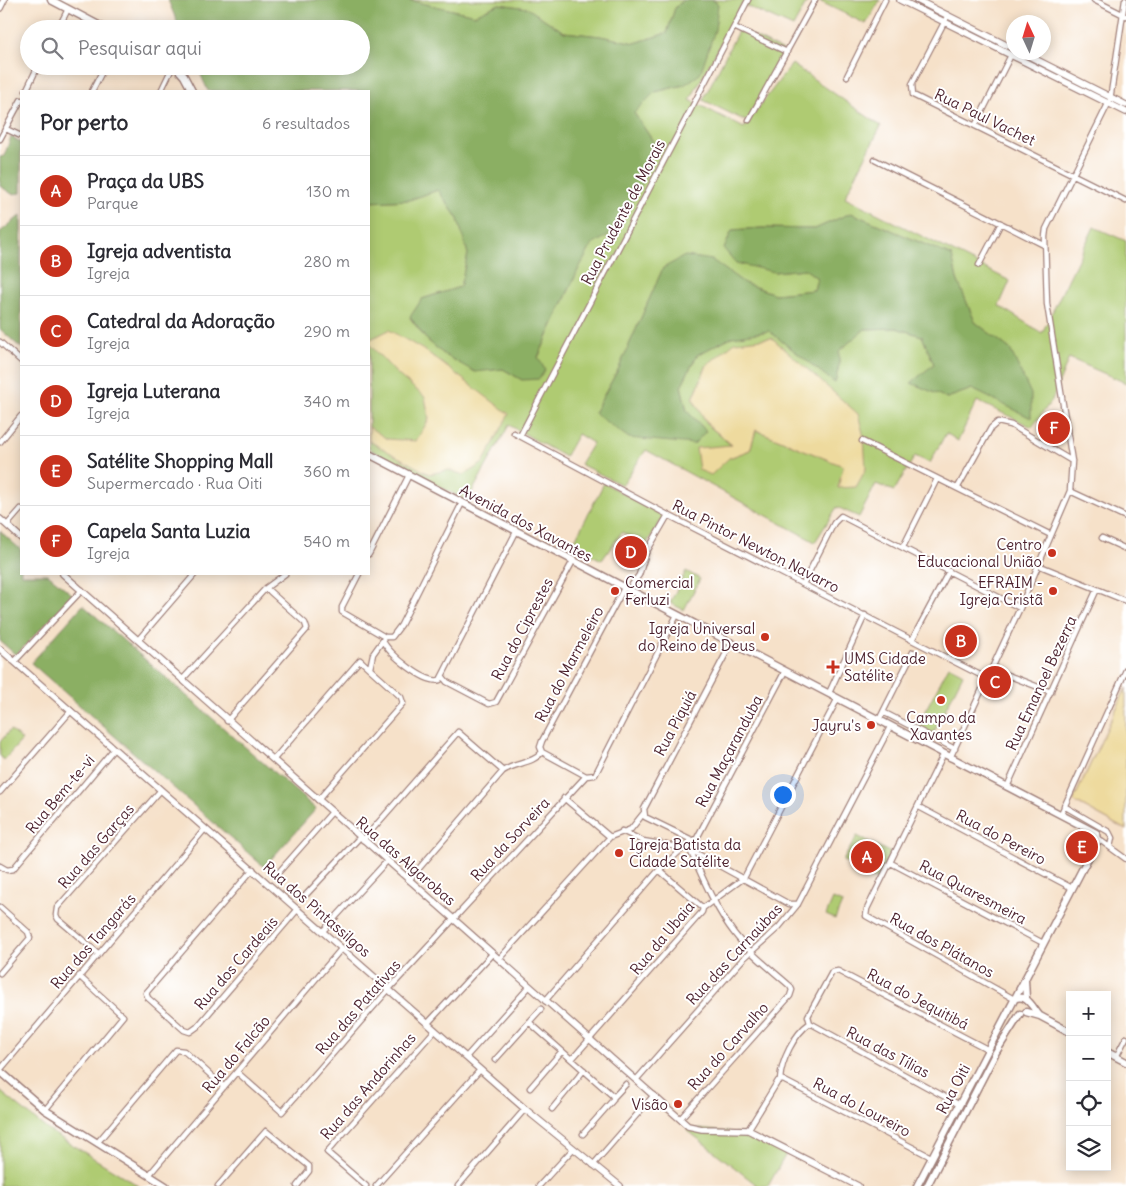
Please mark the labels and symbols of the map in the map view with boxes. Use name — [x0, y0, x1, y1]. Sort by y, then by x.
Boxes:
north arrow — [1006, 15, 1051, 60]
street label: Rua Paul Vachet — [931, 84, 1039, 150]
street label: Rua Prudente de Morais — [577, 136, 669, 288]
pin: F — [1038, 409, 1070, 447]
street label: Avenida dos Xavantes — [456, 480, 596, 566]
street label: Rua Pintor Newton Navarro — [669, 495, 843, 597]
pin: D — [615, 533, 647, 571]
place label: Centro Educacional União — [917, 535, 1042, 571]
marker: Centro Educacional União — [1046, 547, 1058, 559]
place label: Comercial Ferluzi — [625, 573, 693, 609]
place label: EFRAIM - Igreja Cristã — [959, 573, 1043, 609]
street label: Rua do Ciprestes — [487, 574, 557, 683]
marker: Comercial Ferluzi — [609, 585, 621, 597]
marker: EFRAIM - Igreja Cristã — [1047, 585, 1059, 597]
street label: Rua do Marmeleiro — [530, 603, 608, 725]
street label: Rua Emanoel Bezerra — [1001, 612, 1081, 753]
place label: Igreja Universal do Reino de Deus — [638, 619, 755, 655]
pin: B — [945, 622, 977, 660]
marker: Igreja Universal do Reino de Deus — [759, 631, 771, 643]
place label: UMS Cidade Satélite — [844, 649, 926, 685]
marker: UMS Cidade Satélite — [826, 660, 840, 674]
pin: C — [979, 663, 1011, 701]
street label: Rua Piquiá — [650, 687, 700, 759]
street label: Rua Maçaranduba — [691, 691, 767, 810]
marker: Campo da Xavantes — [935, 694, 947, 706]
place label: Campo da Xavantes — [906, 708, 976, 744]
place label: Jayru's — [812, 716, 861, 735]
marker: Jayru's — [865, 719, 877, 731]
street label: Rua Bem-te-vi — [22, 751, 98, 837]
your location — [770, 782, 796, 808]
street label: Rua da Sorveira — [466, 793, 554, 885]
street label: Rua das Garças — [54, 800, 138, 892]
street label: Rua do Pereiro — [953, 805, 1049, 869]
street label: Rua das Algarobas — [352, 812, 460, 910]
pin: E — [1066, 828, 1098, 866]
place label: Igreja Batista da Cidade Satélite — [629, 835, 742, 871]
pin: A — [851, 838, 883, 876]
marker: Igreja Batista da Cidade Satélite — [613, 847, 625, 859]
street label: Rua Quaresmeira — [916, 856, 1030, 928]
street label: Rua dos Pintassilgos — [259, 857, 375, 961]
street label: Rua dos Tangarás — [46, 889, 140, 993]
street label: Rua da Ubaia — [626, 897, 699, 979]
street label: Rua das Carnaúbas — [682, 899, 786, 1009]
street label: Rua dos Plátanos — [886, 908, 998, 982]
street label: Rua dos Cardeais — [190, 912, 282, 1014]
street label: Rua das Patativas — [311, 955, 405, 1058]
street label: Rua do Jequitibá — [864, 964, 972, 1034]
street label: Rua do Carvalho — [684, 998, 772, 1094]
street label: Rua do Falcão — [198, 1011, 274, 1097]
street label: Rua das Tílias — [843, 1022, 933, 1082]
street label: Rua das Andorinhas — [316, 1028, 420, 1143]
street label: Rua Oiti — [932, 1061, 974, 1117]
street label: Rua do Loureiro — [810, 1073, 914, 1141]
place label: Visão — [632, 1095, 668, 1114]
marker: Visão — [672, 1098, 684, 1110]

